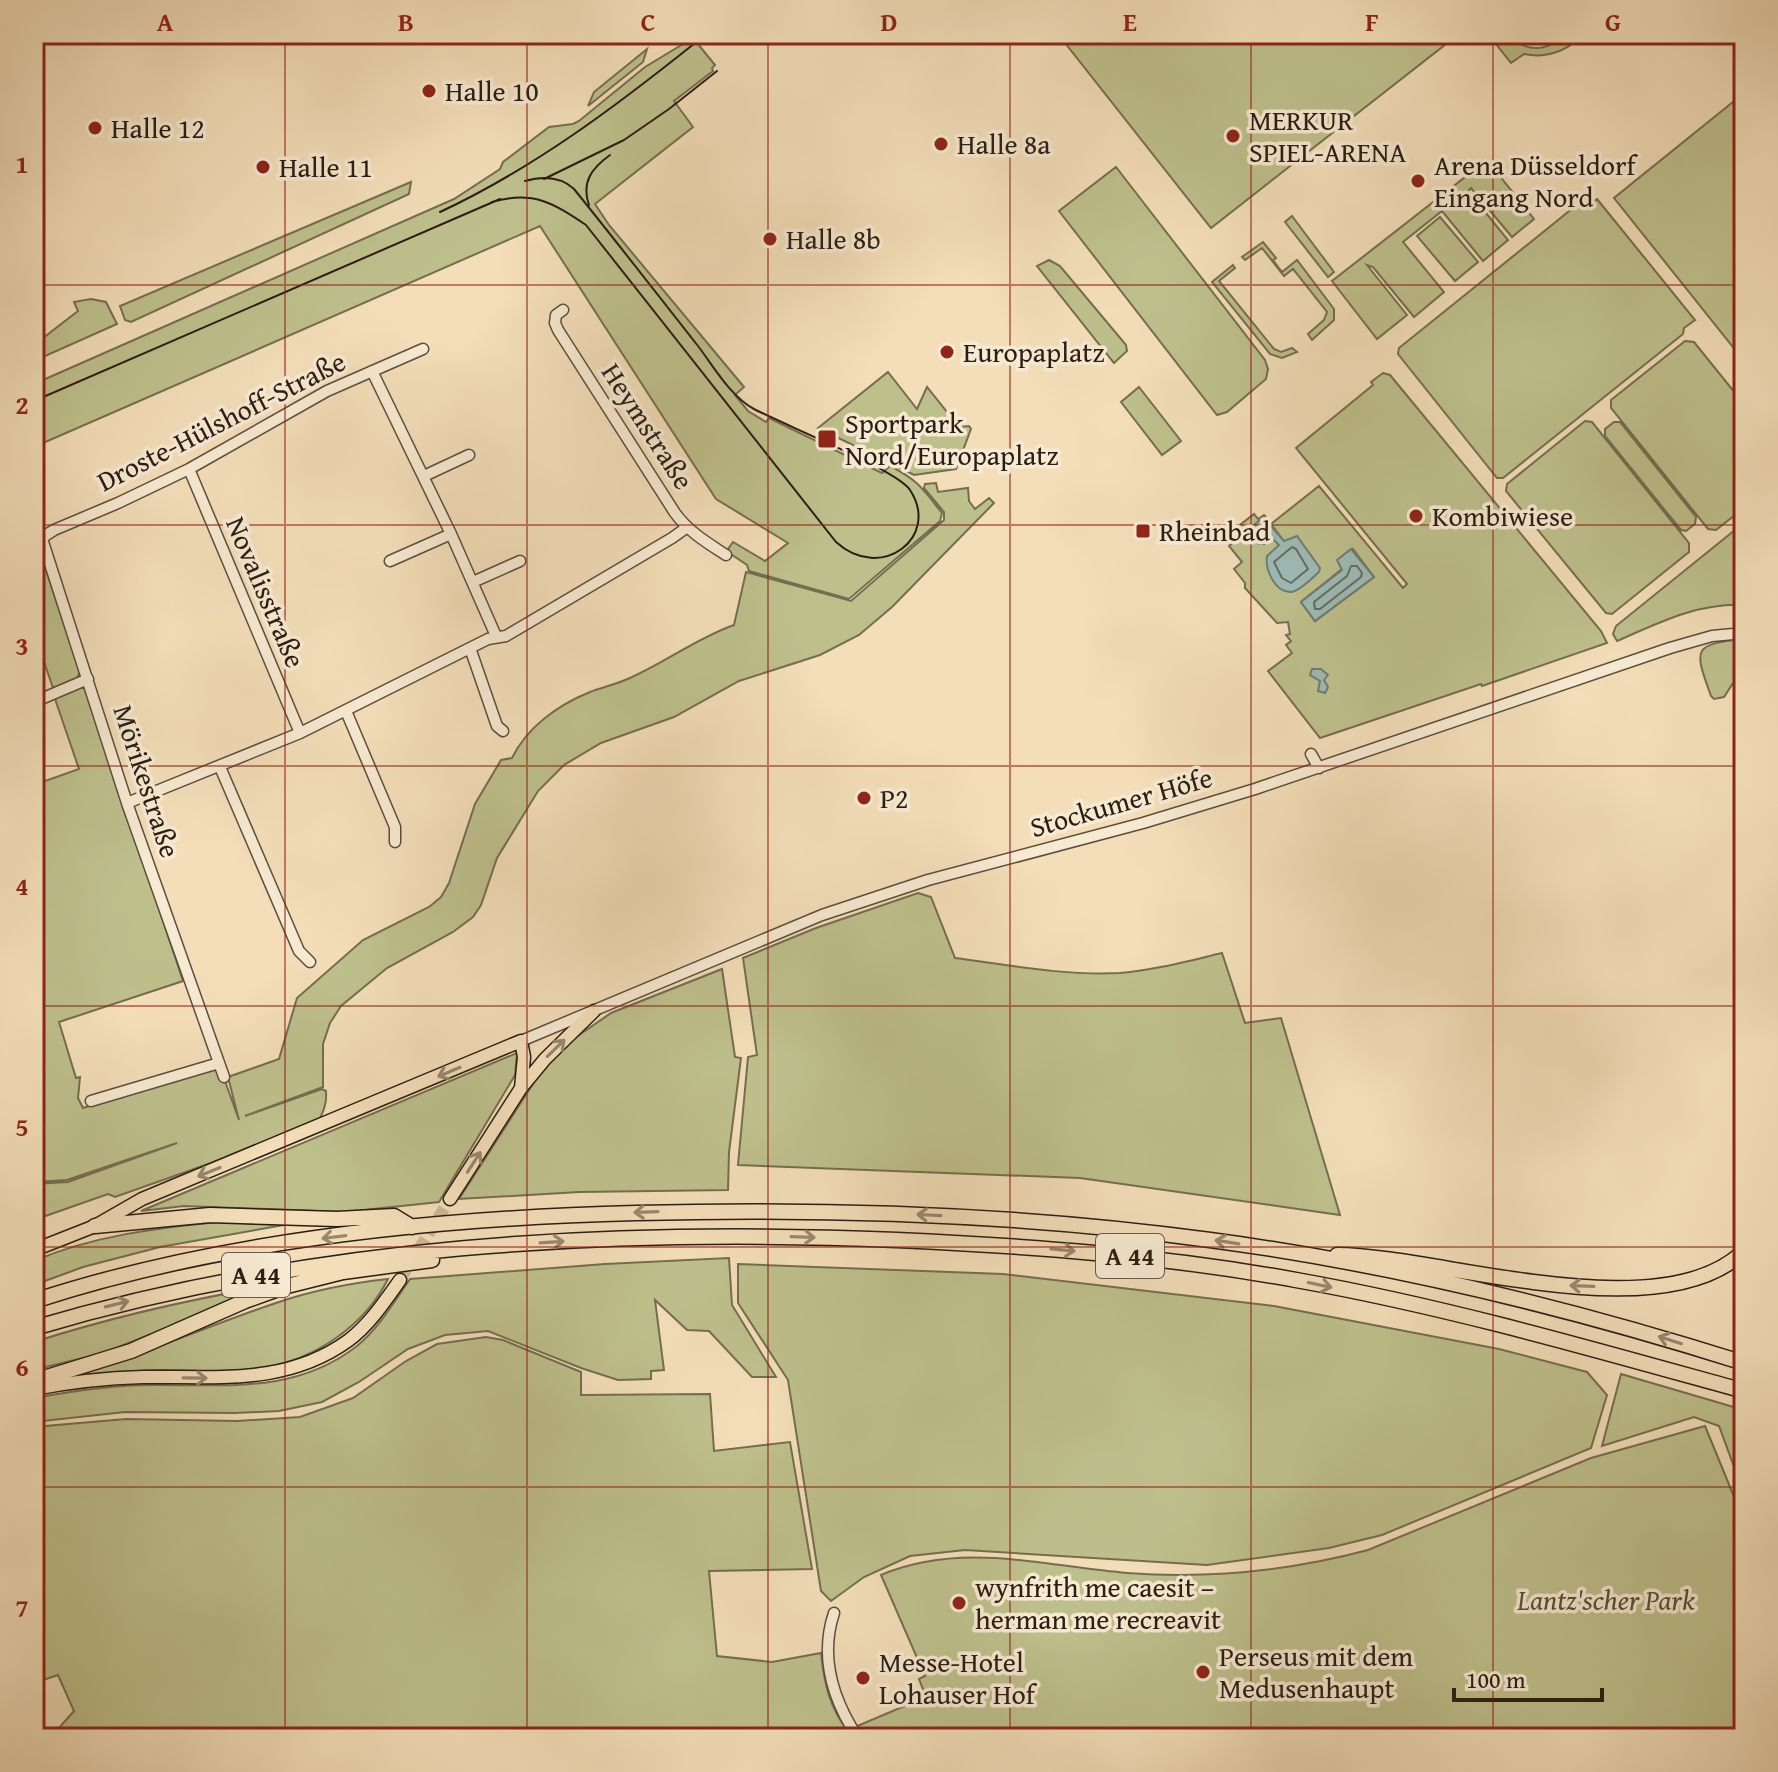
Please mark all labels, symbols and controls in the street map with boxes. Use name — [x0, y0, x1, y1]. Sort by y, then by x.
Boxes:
text: A — [157, 2, 174, 41]
text: B — [398, 2, 414, 41]
text: C — [641, 2, 655, 41]
text: D — [881, 2, 897, 41]
text: E — [1123, 2, 1137, 41]
text: F — [1365, 2, 1379, 41]
text: G — [1605, 2, 1621, 41]
place label: Halle 10 — [445, 70, 539, 111]
marker: Halle 10 — [420, 82, 438, 100]
place label: MERKUR SPIEL-ARENA — [1249, 99, 1406, 172]
place label: Halle 12 — [111, 107, 205, 148]
marker: Halle 12 — [86, 119, 104, 137]
place label: Halle 8a — [957, 123, 1051, 164]
marker: MERKUR SPIEL-ARENA — [1224, 127, 1242, 145]
marker: Halle 8a — [932, 135, 950, 153]
text: 1 — [15, 144, 29, 183]
place label: Arena Düsseldorf Eingang Nord — [1434, 144, 1639, 217]
place label: Halle 11 — [279, 146, 373, 187]
marker: Halle 11 — [254, 158, 272, 176]
marker: Arena Düsseldorf Eingang Nord — [1409, 172, 1427, 190]
place label: Halle 8b — [786, 218, 881, 259]
marker: Halle 8b — [761, 230, 779, 248]
place label: Europaplatz — [963, 331, 1104, 372]
street label: Droste-Hülshoff-Straße — [89, 340, 352, 501]
marker: Europaplatz — [938, 343, 956, 361]
street label: Heymstraße — [592, 354, 705, 497]
text: 2 — [15, 385, 29, 424]
place label: Sportpark Nord/Europaplatz — [845, 402, 1058, 475]
marker: Sportpark Nord/Europaplatz — [816, 428, 838, 450]
place label: Kombiwiese — [1432, 495, 1573, 536]
marker: Kombiwiese — [1407, 507, 1425, 525]
street label: Novalisstraße — [216, 510, 317, 674]
place label: Rheinbad — [1159, 510, 1270, 551]
marker: Rheinbad — [1134, 522, 1152, 540]
text: 3 — [15, 626, 29, 665]
street label: Mörikestraße — [103, 699, 191, 863]
street label: Stockumer Höfe — [1025, 756, 1217, 847]
place label: P2 — [880, 777, 909, 818]
marker: P2 — [855, 789, 873, 807]
text: 4 — [15, 866, 29, 905]
one-way arrow — [546, 1039, 565, 1058]
one-way arrow — [437, 1065, 462, 1080]
text: 5 — [15, 1107, 29, 1146]
one-way arrow — [466, 1151, 483, 1173]
one-way arrow — [197, 1165, 222, 1180]
one-way arrow — [633, 1205, 660, 1220]
one-way arrow — [916, 1207, 943, 1222]
one-way arrow — [322, 1230, 347, 1245]
one-way arrow — [789, 1230, 816, 1245]
one-way arrow — [538, 1234, 565, 1249]
road number: A 44 — [1096, 1234, 1164, 1278]
one-way arrow — [1215, 1234, 1240, 1249]
one-way arrow — [1049, 1243, 1076, 1258]
road number: A 44 — [222, 1253, 290, 1297]
one-way arrow — [1307, 1278, 1333, 1293]
one-way arrow — [1569, 1278, 1596, 1294]
one-way arrow — [103, 1295, 129, 1310]
one-way arrow — [1657, 1332, 1683, 1347]
text: 6 — [15, 1347, 29, 1386]
one-way arrow — [181, 1371, 208, 1386]
place label: wynfrith me caesit – herman me recreavit — [975, 1566, 1221, 1639]
park label: Lantz'scher Park — [1516, 1579, 1695, 1620]
text: 7 — [15, 1588, 29, 1627]
marker: wynfrith me caesit – herman me recreavit — [950, 1594, 968, 1612]
place label: Perseus mit dem Medusenhaupt — [1219, 1635, 1413, 1708]
place label: Messe-Hotel Lohauser Hof — [879, 1641, 1038, 1714]
scale bar — [1454, 1652, 1602, 1702]
text: 100 m — [1466, 1662, 1526, 1697]
marker: Perseus mit dem Medusenhaupt — [1194, 1663, 1212, 1681]
marker: Messe-Hotel Lohauser Hof — [854, 1669, 872, 1687]

